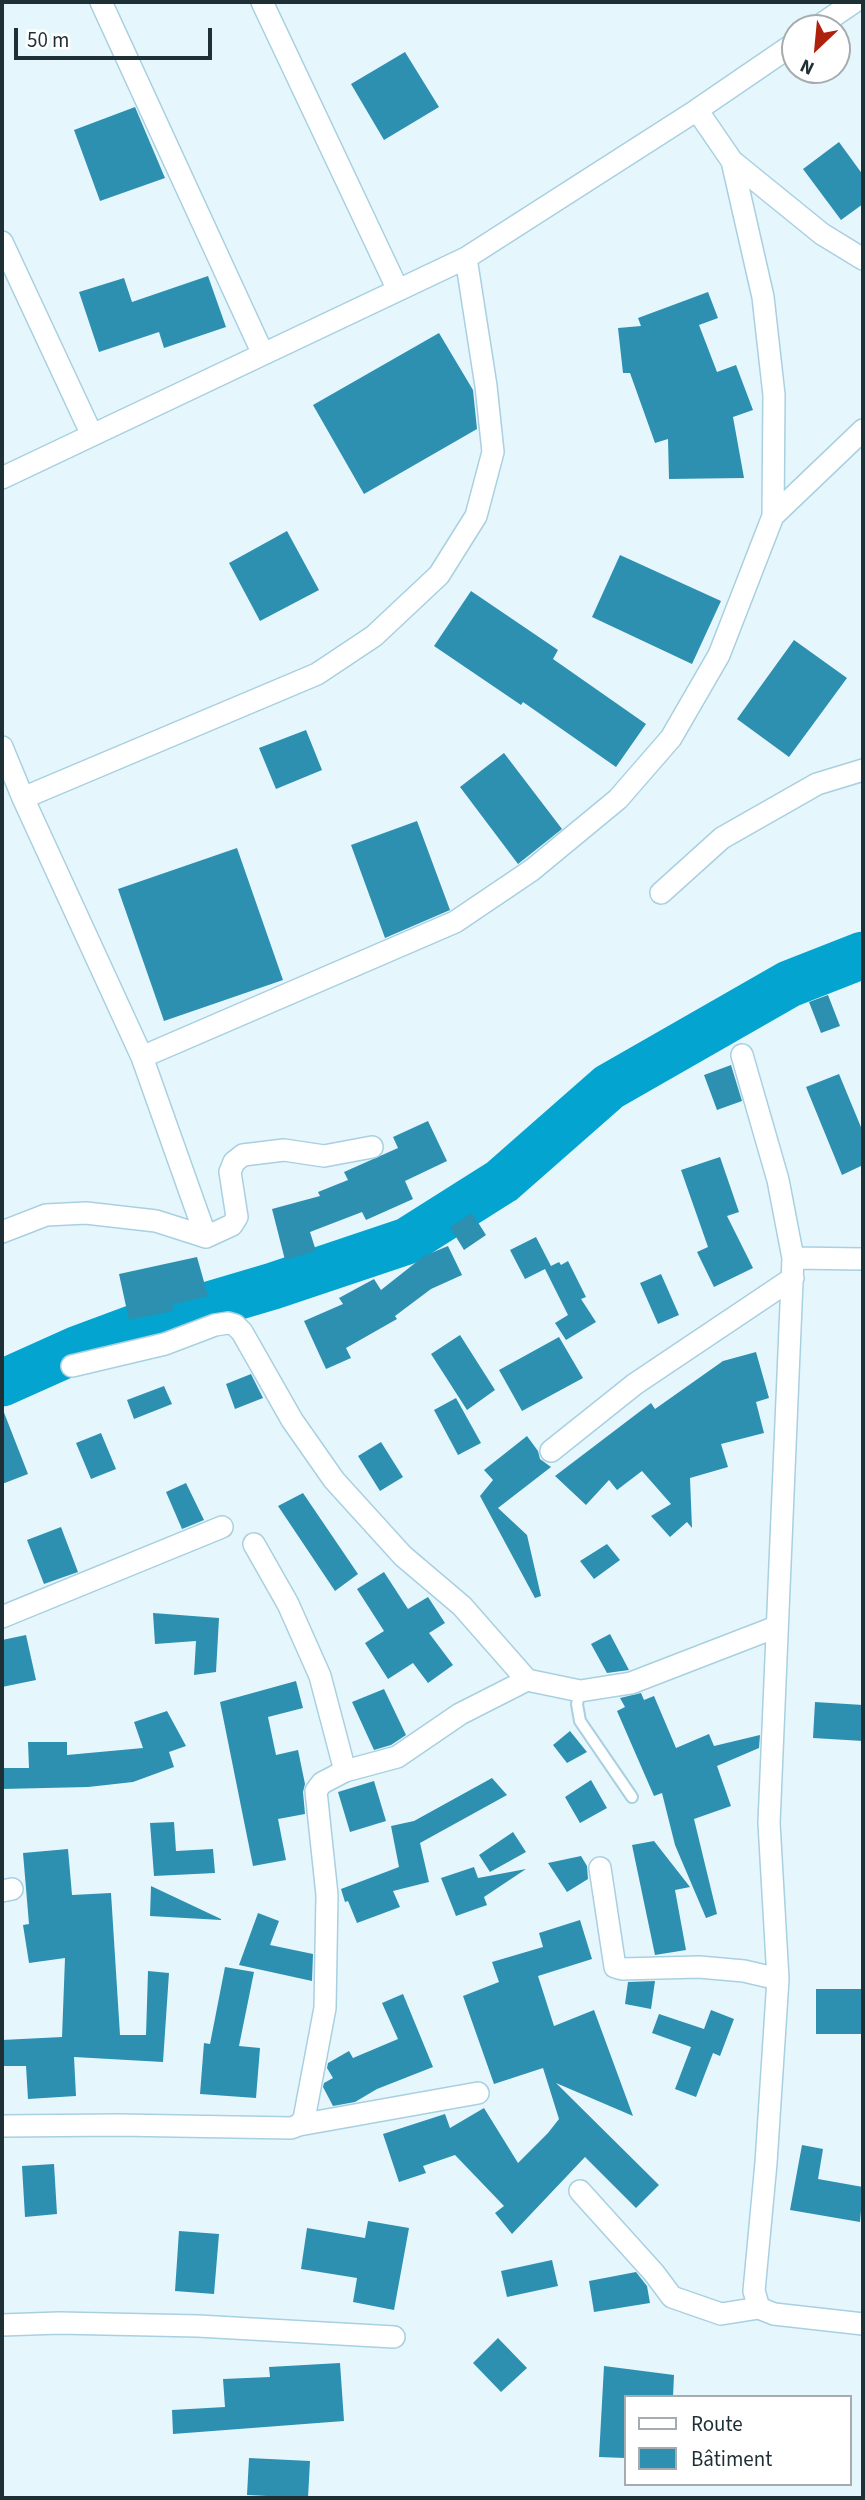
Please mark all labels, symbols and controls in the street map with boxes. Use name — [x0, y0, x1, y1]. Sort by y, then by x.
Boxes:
scale bar — [18, 14, 215, 58]
north arrow — [781, 14, 851, 84]
text: 50 m — [27, 25, 69, 55]
text: N — [796, 52, 819, 81]
legend — [624, 2395, 851, 2486]
text: Route — [691, 2409, 743, 2439]
text: Bâtiment — [691, 2444, 772, 2474]

